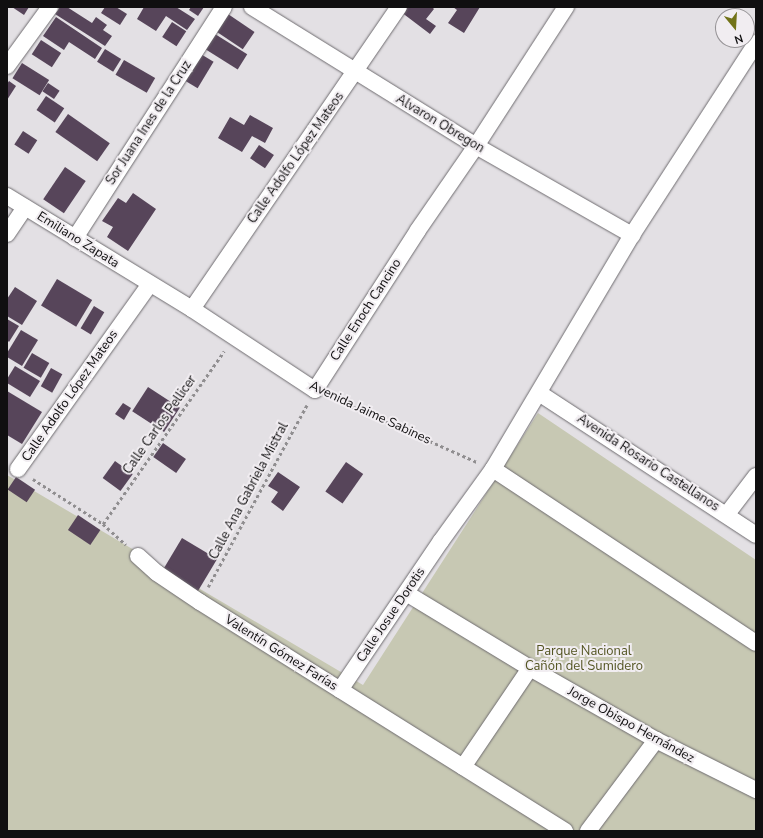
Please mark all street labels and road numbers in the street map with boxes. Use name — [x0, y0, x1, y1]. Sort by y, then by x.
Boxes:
street label: Sor Juana Ines de la Cruz — [103, 58, 195, 188]
street label: Calle Adolfo López Mateos — [245, 89, 347, 227]
street label: Alvaron Obregon — [393, 91, 487, 157]
street label: Emiliano Zapata — [34, 209, 122, 271]
street label: Calle Enoch Cancino — [327, 256, 405, 364]
street label: Calle Adolfo López Mateos — [19, 327, 121, 465]
street label: Calle Carlos Pellicer — [120, 373, 200, 477]
street label: Avenida Jaime Sabines — [307, 378, 433, 448]
street label: Avenida Rosario Castellanos — [574, 411, 722, 515]
street label: Calle Ana Gabriela Mistral — [206, 420, 292, 562]
street label: Calle Josue Dorotis — [354, 565, 428, 665]
street label: Valentín Gómez Farías — [222, 612, 340, 694]
street label: Jorge Obispo Hernández — [565, 684, 697, 766]

